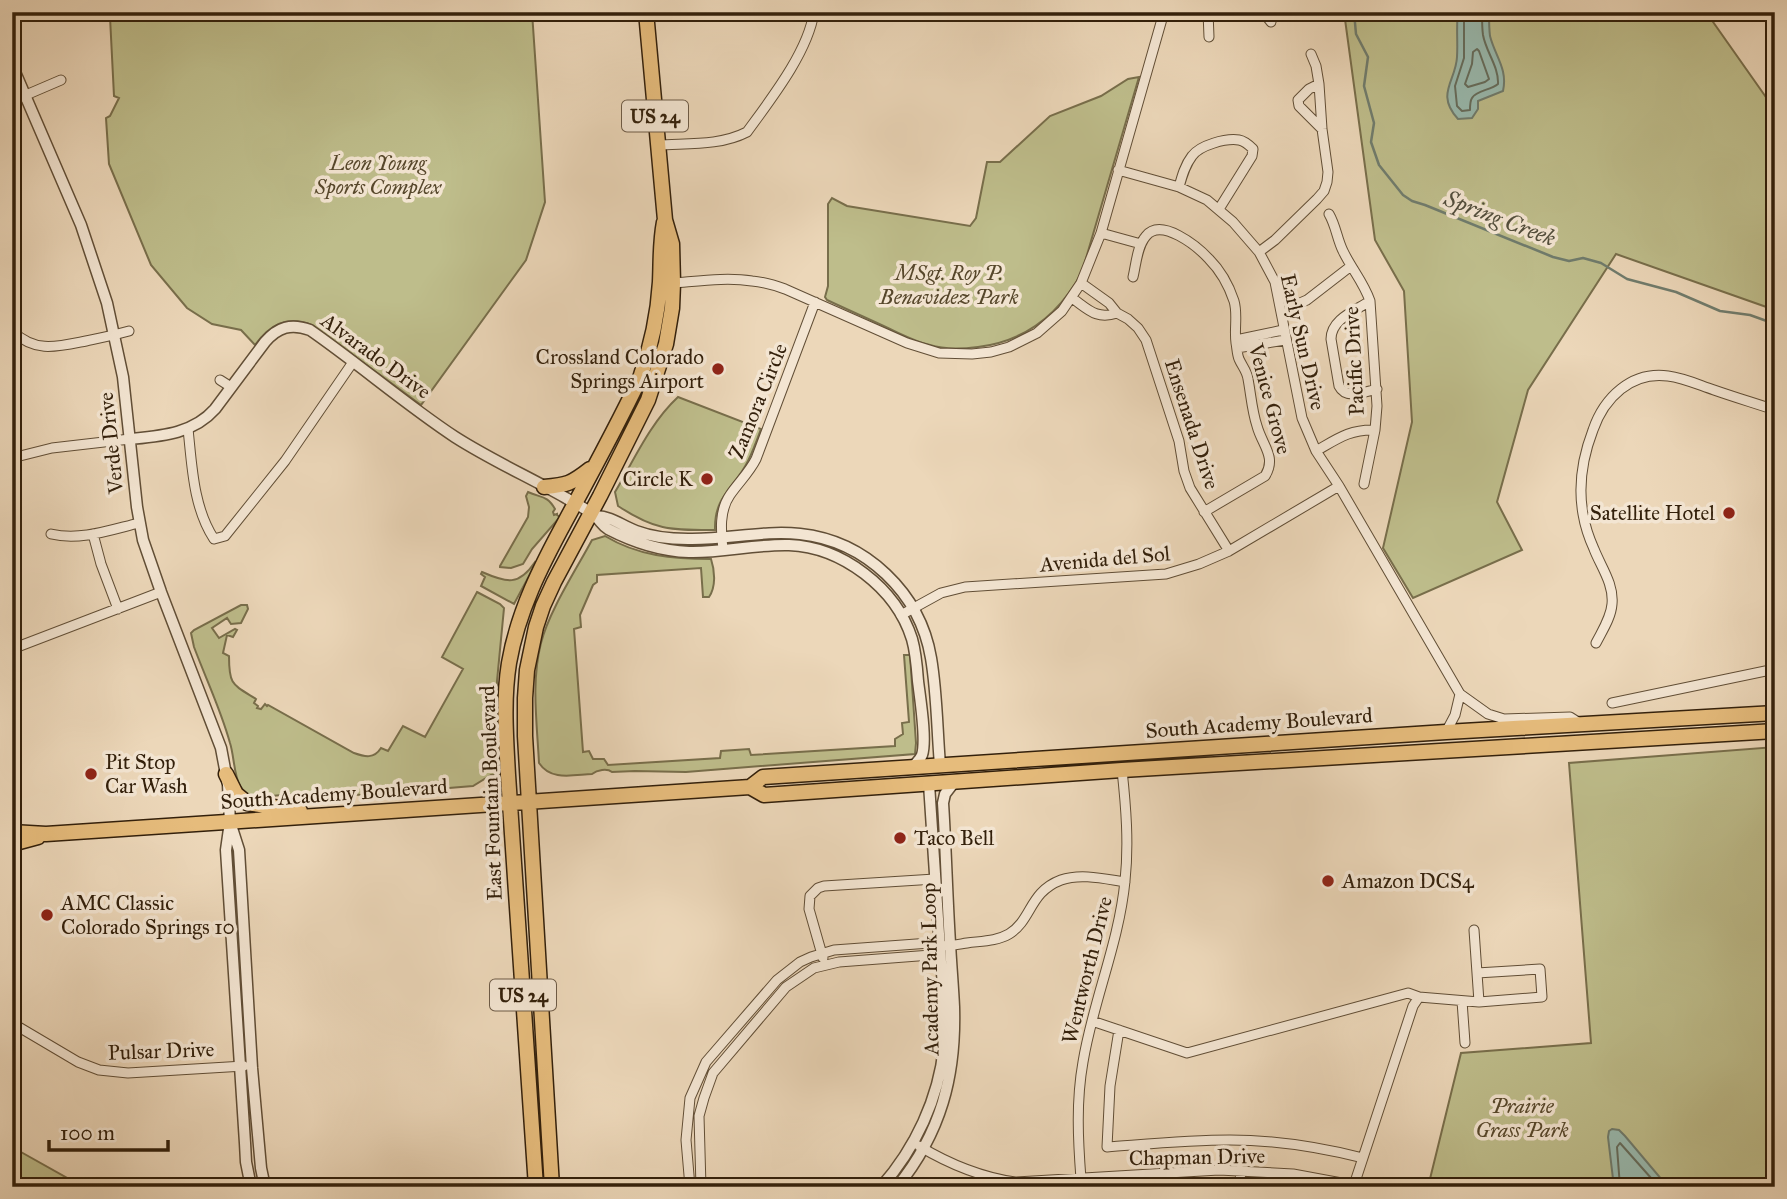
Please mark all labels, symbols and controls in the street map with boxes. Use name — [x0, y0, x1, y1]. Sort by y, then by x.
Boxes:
road number: US 24 — [622, 100, 688, 132]
park label: Leon Young Sports Complex — [314, 150, 442, 200]
water label: Spring Creek — [1439, 184, 1560, 253]
park label: MSgt. Roy P. Benavidez Park — [879, 260, 1019, 310]
street label: Early Sun Drive — [1275, 271, 1331, 413]
street label: Pacific Drive — [1338, 306, 1370, 416]
street label: Alvarado Drive — [315, 307, 436, 405]
street label: Zamora Circle — [723, 339, 793, 463]
street label: Venice Grove — [1243, 340, 1297, 457]
place label: Crossland Colorado Springs Airport — [536, 344, 705, 394]
street label: Ensenada Drive — [1159, 356, 1225, 493]
marker: Crossland Colorado Springs Airport — [710, 361, 726, 377]
street label: Verde Drive — [93, 391, 129, 496]
place label: Circle K — [622, 466, 694, 492]
marker: Circle K — [699, 471, 715, 487]
place label: Satellite Hotel — [1590, 500, 1715, 526]
marker: Satellite Hotel — [1721, 505, 1737, 521]
street label: Avenida del Sol — [1038, 540, 1172, 578]
street label: East Fountain Boulevard — [474, 685, 508, 901]
street label: South Academy Boulevard — [1145, 702, 1374, 744]
place label: Pit Stop Car Wash — [105, 749, 188, 799]
marker: Pit Stop Car Wash — [83, 766, 99, 782]
street label: South Academy Boulevard — [220, 773, 449, 815]
place label: Taco Bell — [914, 825, 994, 851]
marker: Taco Bell — [892, 830, 908, 846]
place label: Amazon DCS4 — [1341, 868, 1475, 894]
marker: Amazon DCS4 — [1320, 873, 1336, 889]
street label: Academy Park Loop — [915, 882, 945, 1057]
place label: AMC Classic Colorado Springs 10 — [60, 890, 235, 940]
street label: Wentworth Drive — [1056, 893, 1118, 1046]
marker: AMC Classic Colorado Springs 10 — [39, 907, 55, 923]
road number: US 24 — [490, 979, 556, 1010]
street label: Pulsar Drive — [107, 1036, 215, 1066]
park label: Prairie Grass Park — [1475, 1093, 1569, 1143]
scale bar — [49, 1108, 168, 1152]
text: 100 m — [60, 1120, 115, 1146]
street label: Chapman Drive — [1129, 1143, 1266, 1171]

